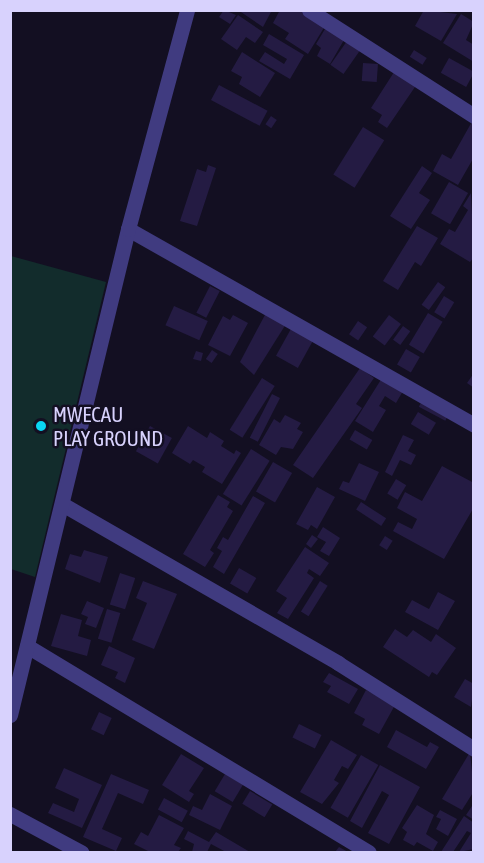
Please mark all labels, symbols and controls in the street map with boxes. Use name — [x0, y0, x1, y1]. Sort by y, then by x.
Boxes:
place label: MWECAU PLAY GROUND — [53, 401, 163, 451]
marker: MWECAU PLAY GROUND — [34, 419, 48, 433]

